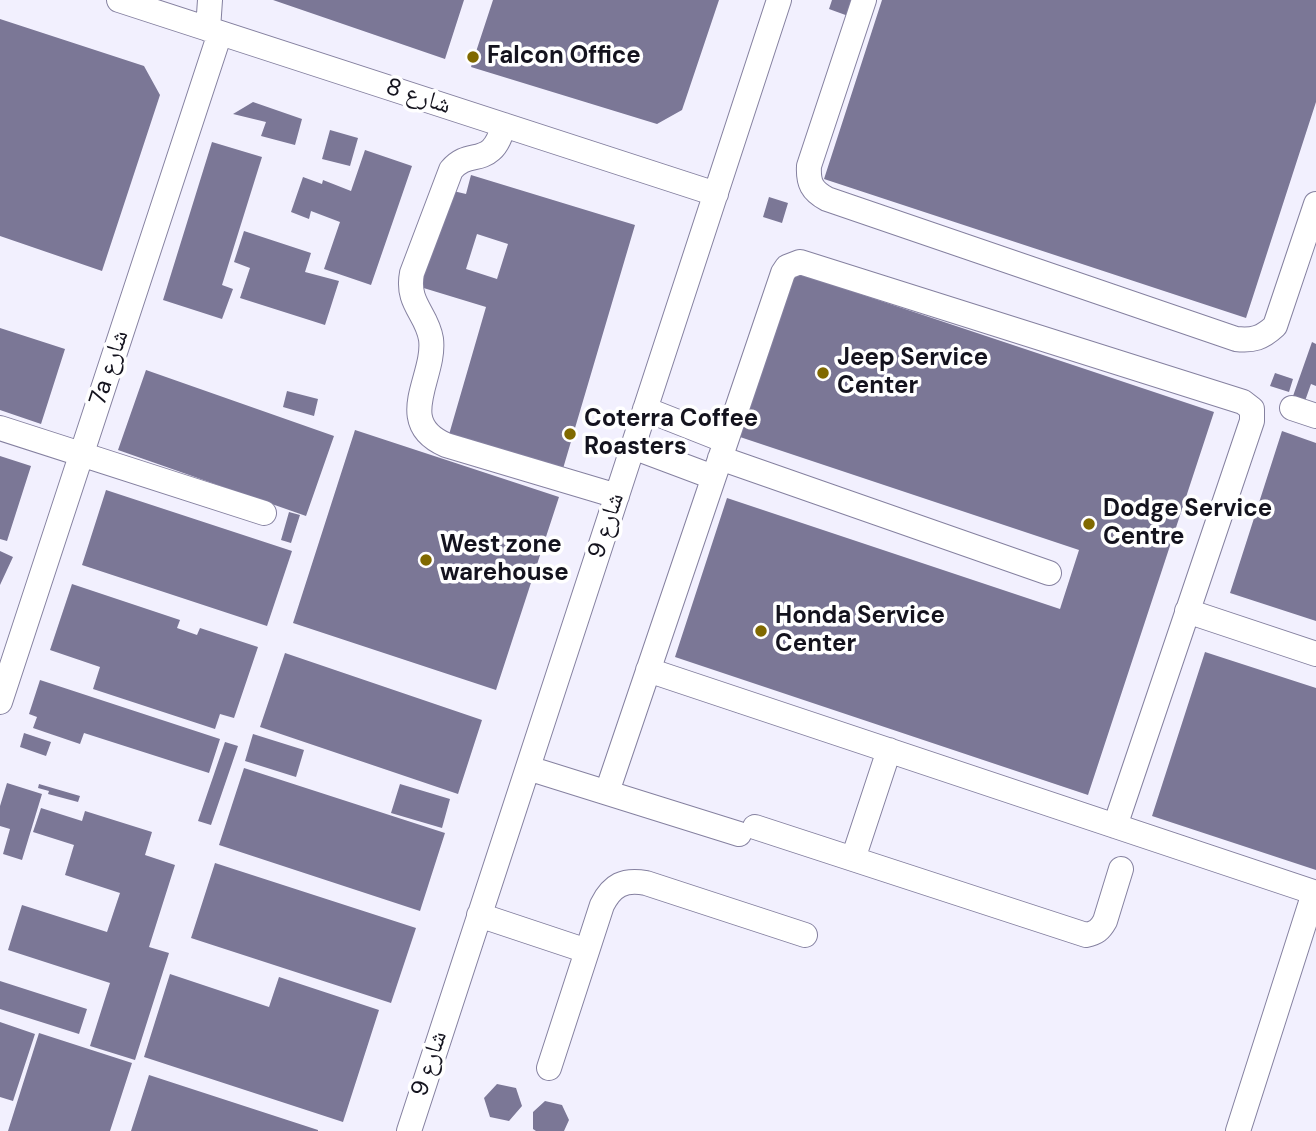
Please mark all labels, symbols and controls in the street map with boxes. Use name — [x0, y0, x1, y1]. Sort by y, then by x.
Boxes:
place label: Falcon Office — [487, 43, 641, 71]
marker: Falcon Office — [465, 49, 481, 65]
street label: شارع 8 — [382, 73, 454, 121]
street label: 7a شارع — [84, 327, 136, 409]
place label: Jeep Service Center — [837, 345, 988, 401]
marker: Jeep Service Center — [815, 365, 831, 381]
place label: Coterra Coffee Roasters — [584, 406, 758, 462]
marker: Coterra Coffee Roasters — [562, 426, 578, 442]
street label: شارع 9 — [583, 490, 631, 562]
place label: Dodge Service Centre — [1103, 496, 1272, 552]
marker: Dodge Service Centre — [1081, 516, 1097, 532]
place label: West zone warehouse — [440, 532, 569, 588]
marker: West zone warehouse — [418, 552, 434, 568]
place label: Honda Service Center — [775, 603, 945, 659]
marker: Honda Service Center — [753, 623, 769, 639]
street label: شارع 9 — [406, 1028, 454, 1100]

